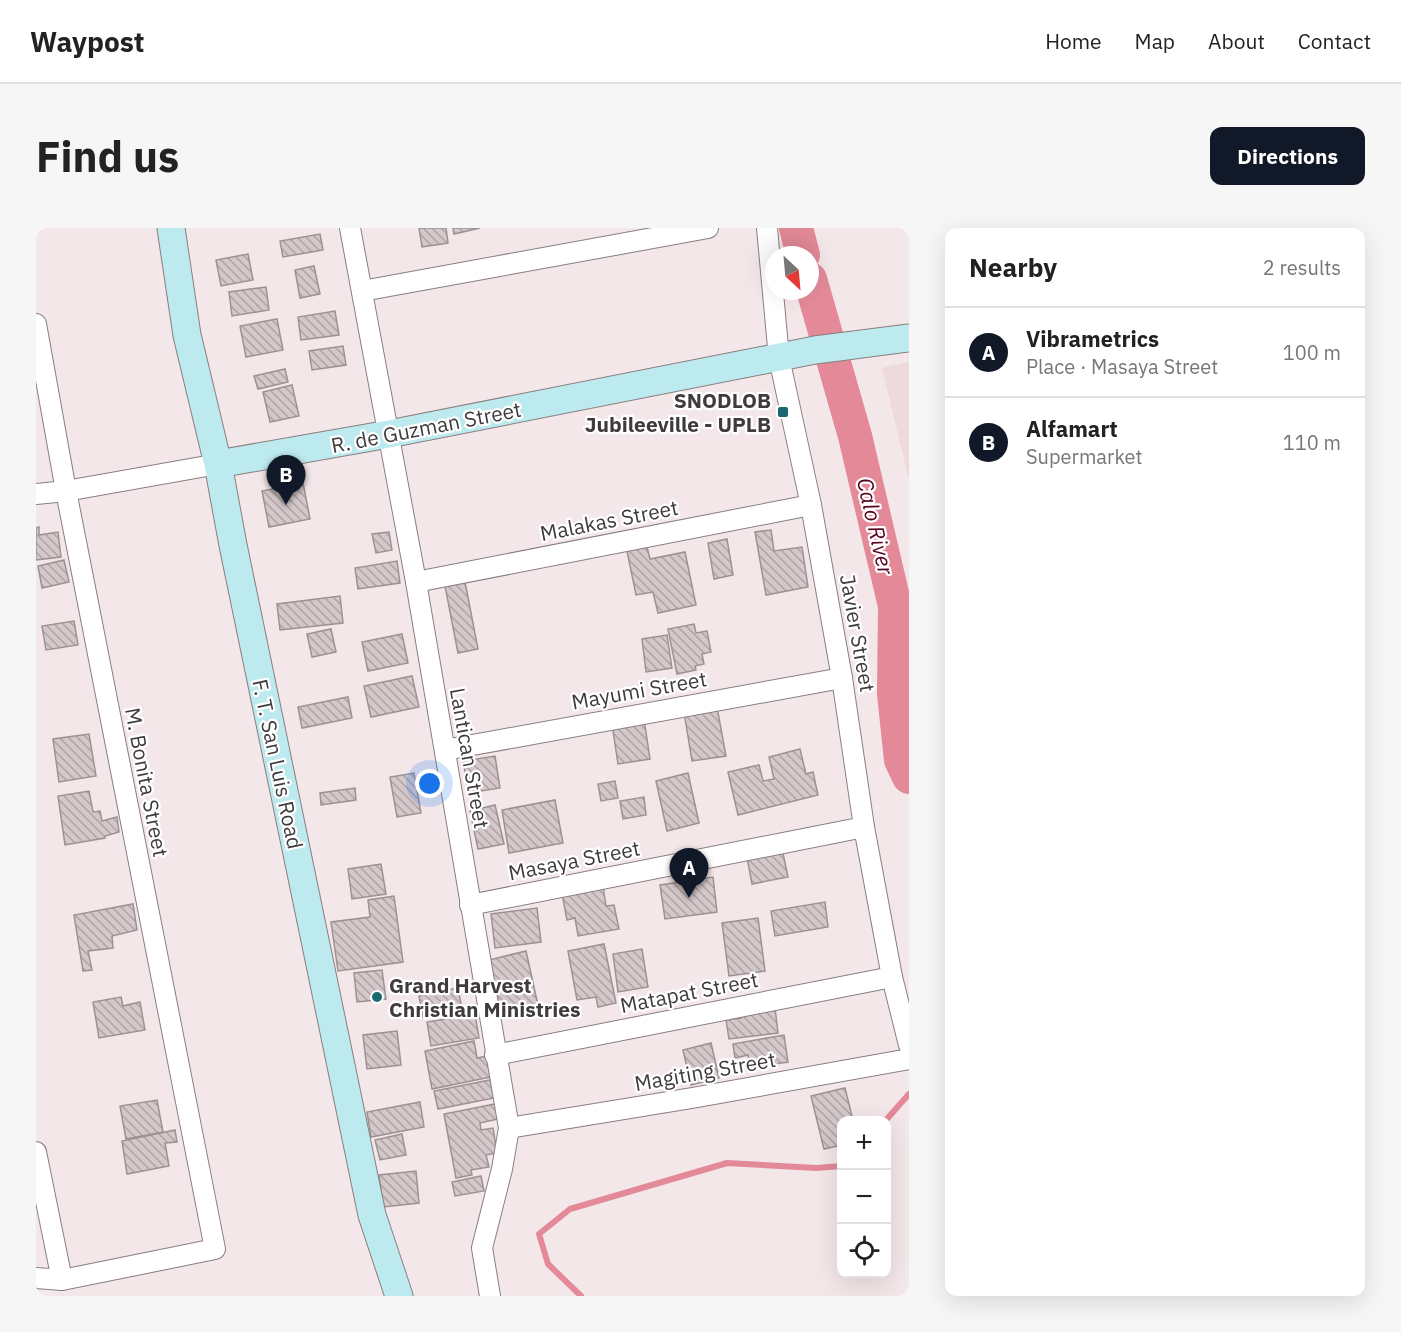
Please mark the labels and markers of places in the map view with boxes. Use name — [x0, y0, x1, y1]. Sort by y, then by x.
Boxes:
place label: SNODLOB Jubileeville - UPLB — [585, 386, 771, 438]
marker: SNODLOB Jubileeville - UPLB — [776, 405, 790, 419]
pin: B — [266, 456, 306, 505]
pin: A — [670, 848, 708, 898]
place label: Grand Harvest Christian Ministries — [389, 971, 581, 1023]
marker: Grand Harvest Christian Ministries — [370, 990, 384, 1004]

